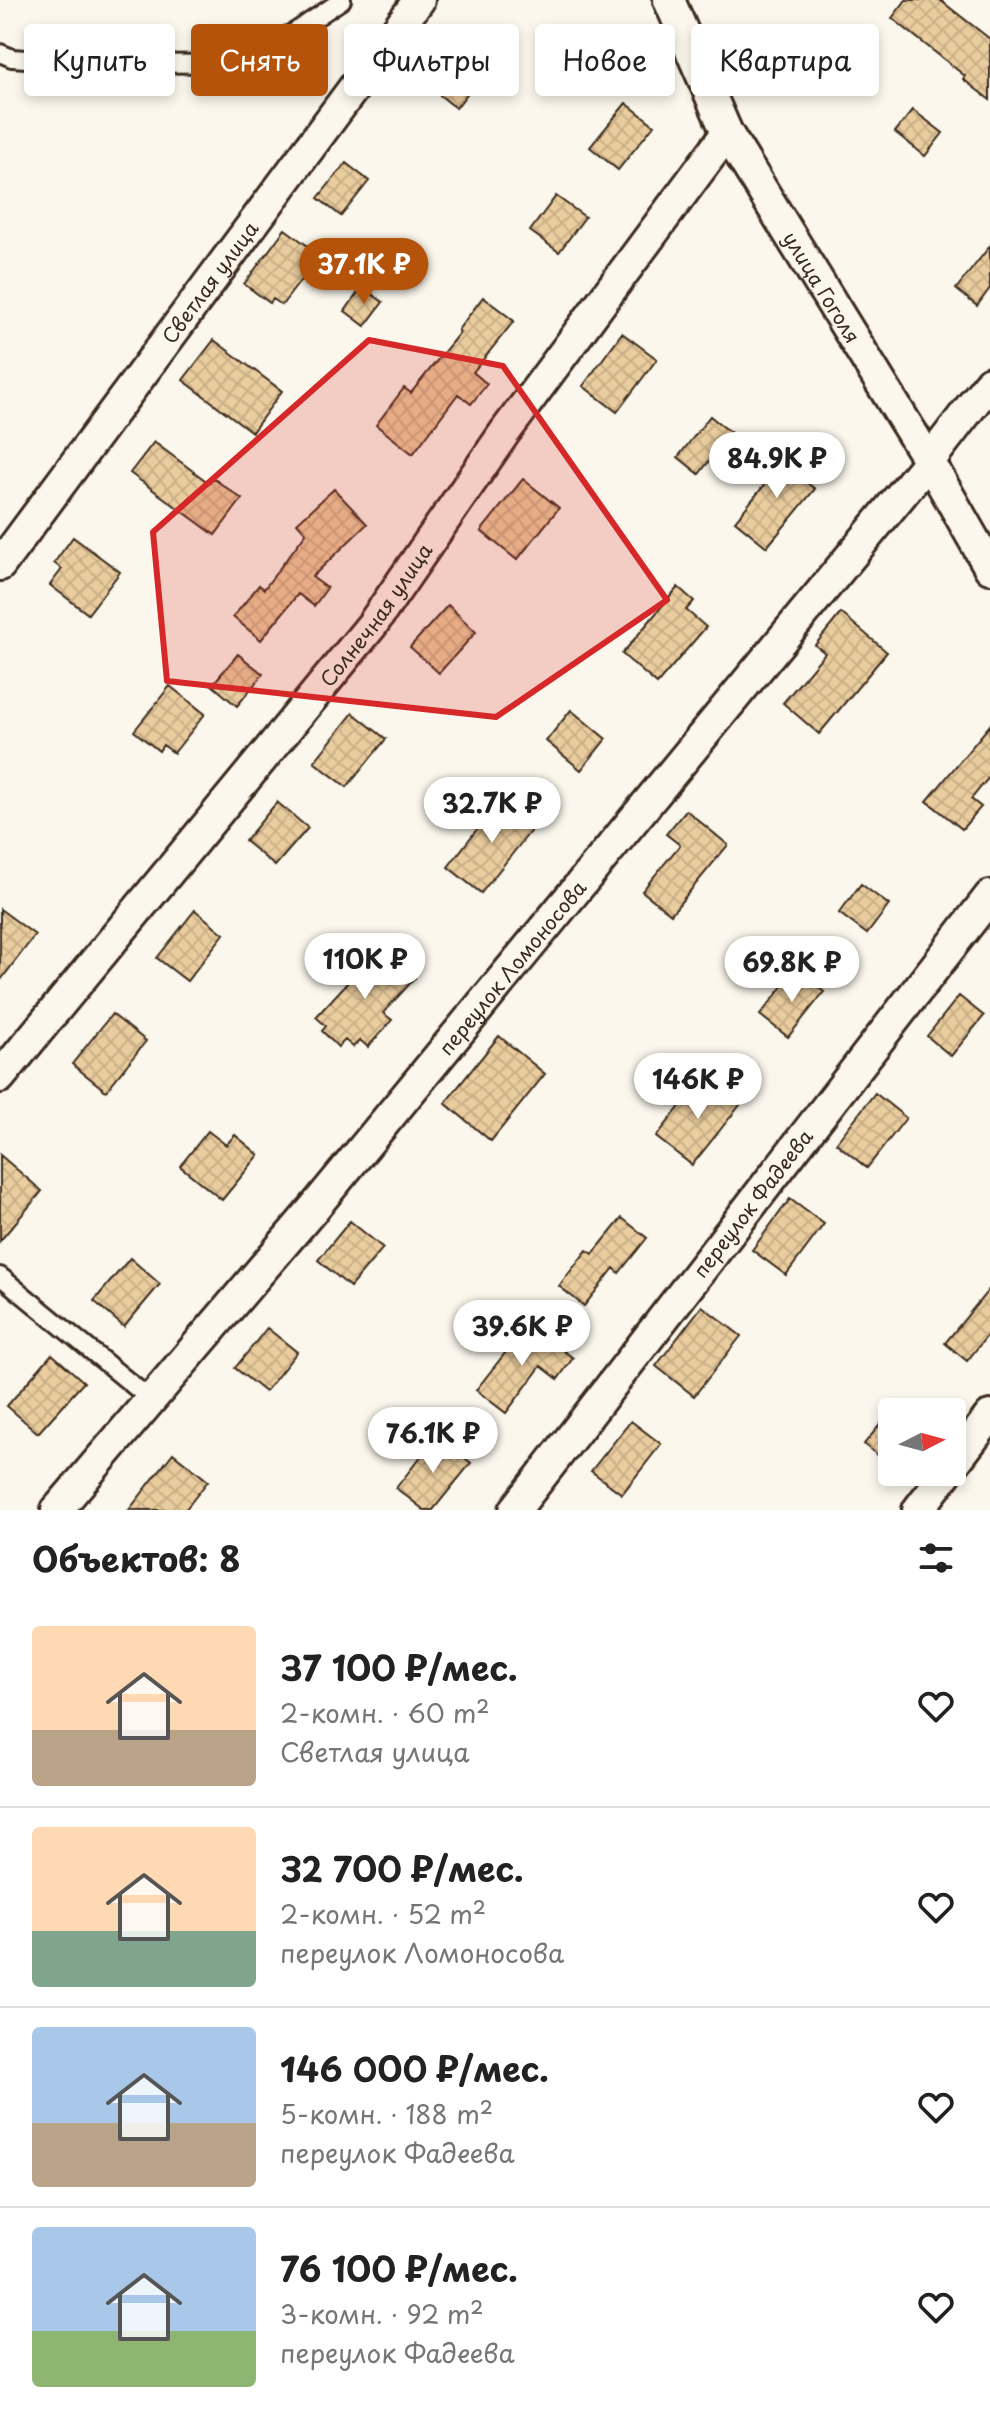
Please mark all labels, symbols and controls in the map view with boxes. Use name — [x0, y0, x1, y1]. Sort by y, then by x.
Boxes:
chip: Купить — [24, 24, 175, 96]
chip: Снять — [191, 24, 328, 96]
chip: Фильтры — [344, 24, 519, 96]
chip: Новое — [535, 24, 675, 96]
chip: Квартира — [691, 24, 879, 96]
street label: Светлая улица — [154, 214, 265, 350]
street label: улица Гоголя — [776, 226, 868, 349]
pin: 37.1K ₽ — [290, 238, 438, 306]
text: 37.1K ₽ — [317, 244, 411, 283]
pin: 84.9K ₽ — [703, 432, 851, 500]
text: 84.9K ₽ — [727, 438, 827, 477]
street label: Солнечная улица — [312, 537, 439, 693]
pin: 32.7K ₽ — [418, 777, 566, 845]
text: 32.7K ₽ — [442, 783, 542, 822]
street label: переулок Ломоносова — [431, 873, 593, 1062]
pin: 110K ₽ — [300, 933, 430, 1001]
pin: 69.8K ₽ — [718, 936, 866, 1004]
text: 110K ₽ — [322, 939, 408, 978]
text: 69.8K ₽ — [742, 942, 842, 981]
pin: 146K ₽ — [633, 1053, 763, 1121]
text: 146K ₽ — [652, 1059, 744, 1098]
street label: переулок Фадеева — [685, 1122, 820, 1284]
pin: 39.6K ₽ — [448, 1300, 596, 1368]
text: 39.6K ₽ — [471, 1306, 573, 1345]
north arrow — [878, 1398, 966, 1486]
map controls — [878, 1398, 966, 1486]
pin: 76.1K ₽ — [359, 1407, 507, 1475]
text: 76.1K ₽ — [386, 1413, 480, 1452]
text: Объектов: 8 — [32, 1532, 241, 1584]
icon: filters — [914, 1536, 958, 1580]
text: 37 100 ₽/мес. — [280, 1641, 518, 1693]
icon: home — [96, 1658, 192, 1754]
icon: heart — [914, 1684, 958, 1728]
text: 2-комн. · 60 m² — [280, 1693, 490, 1732]
text: Светлая улица — [280, 1732, 470, 1771]
text: 32 700 ₽/мес. — [280, 1842, 524, 1894]
icon: home — [96, 1859, 192, 1955]
icon: heart — [914, 1885, 958, 1929]
text: 2-комн. · 52 m² — [280, 1894, 486, 1933]
text: переулок Ломоносова — [280, 1933, 564, 1972]
text: 146 000 ₽/мес. — [280, 2042, 549, 2094]
icon: home — [96, 2059, 192, 2155]
icon: heart — [914, 2085, 958, 2129]
text: 5-комн. · 188 m² — [280, 2094, 493, 2133]
text: переулок Фадеева — [280, 2133, 515, 2172]
text: 76 100 ₽/мес. — [280, 2242, 518, 2294]
icon: home — [96, 2259, 192, 2355]
icon: heart — [914, 2285, 958, 2329]
text: 3-комн. · 92 m² — [280, 2294, 484, 2333]
text: переулок Фадеева — [280, 2333, 515, 2372]

